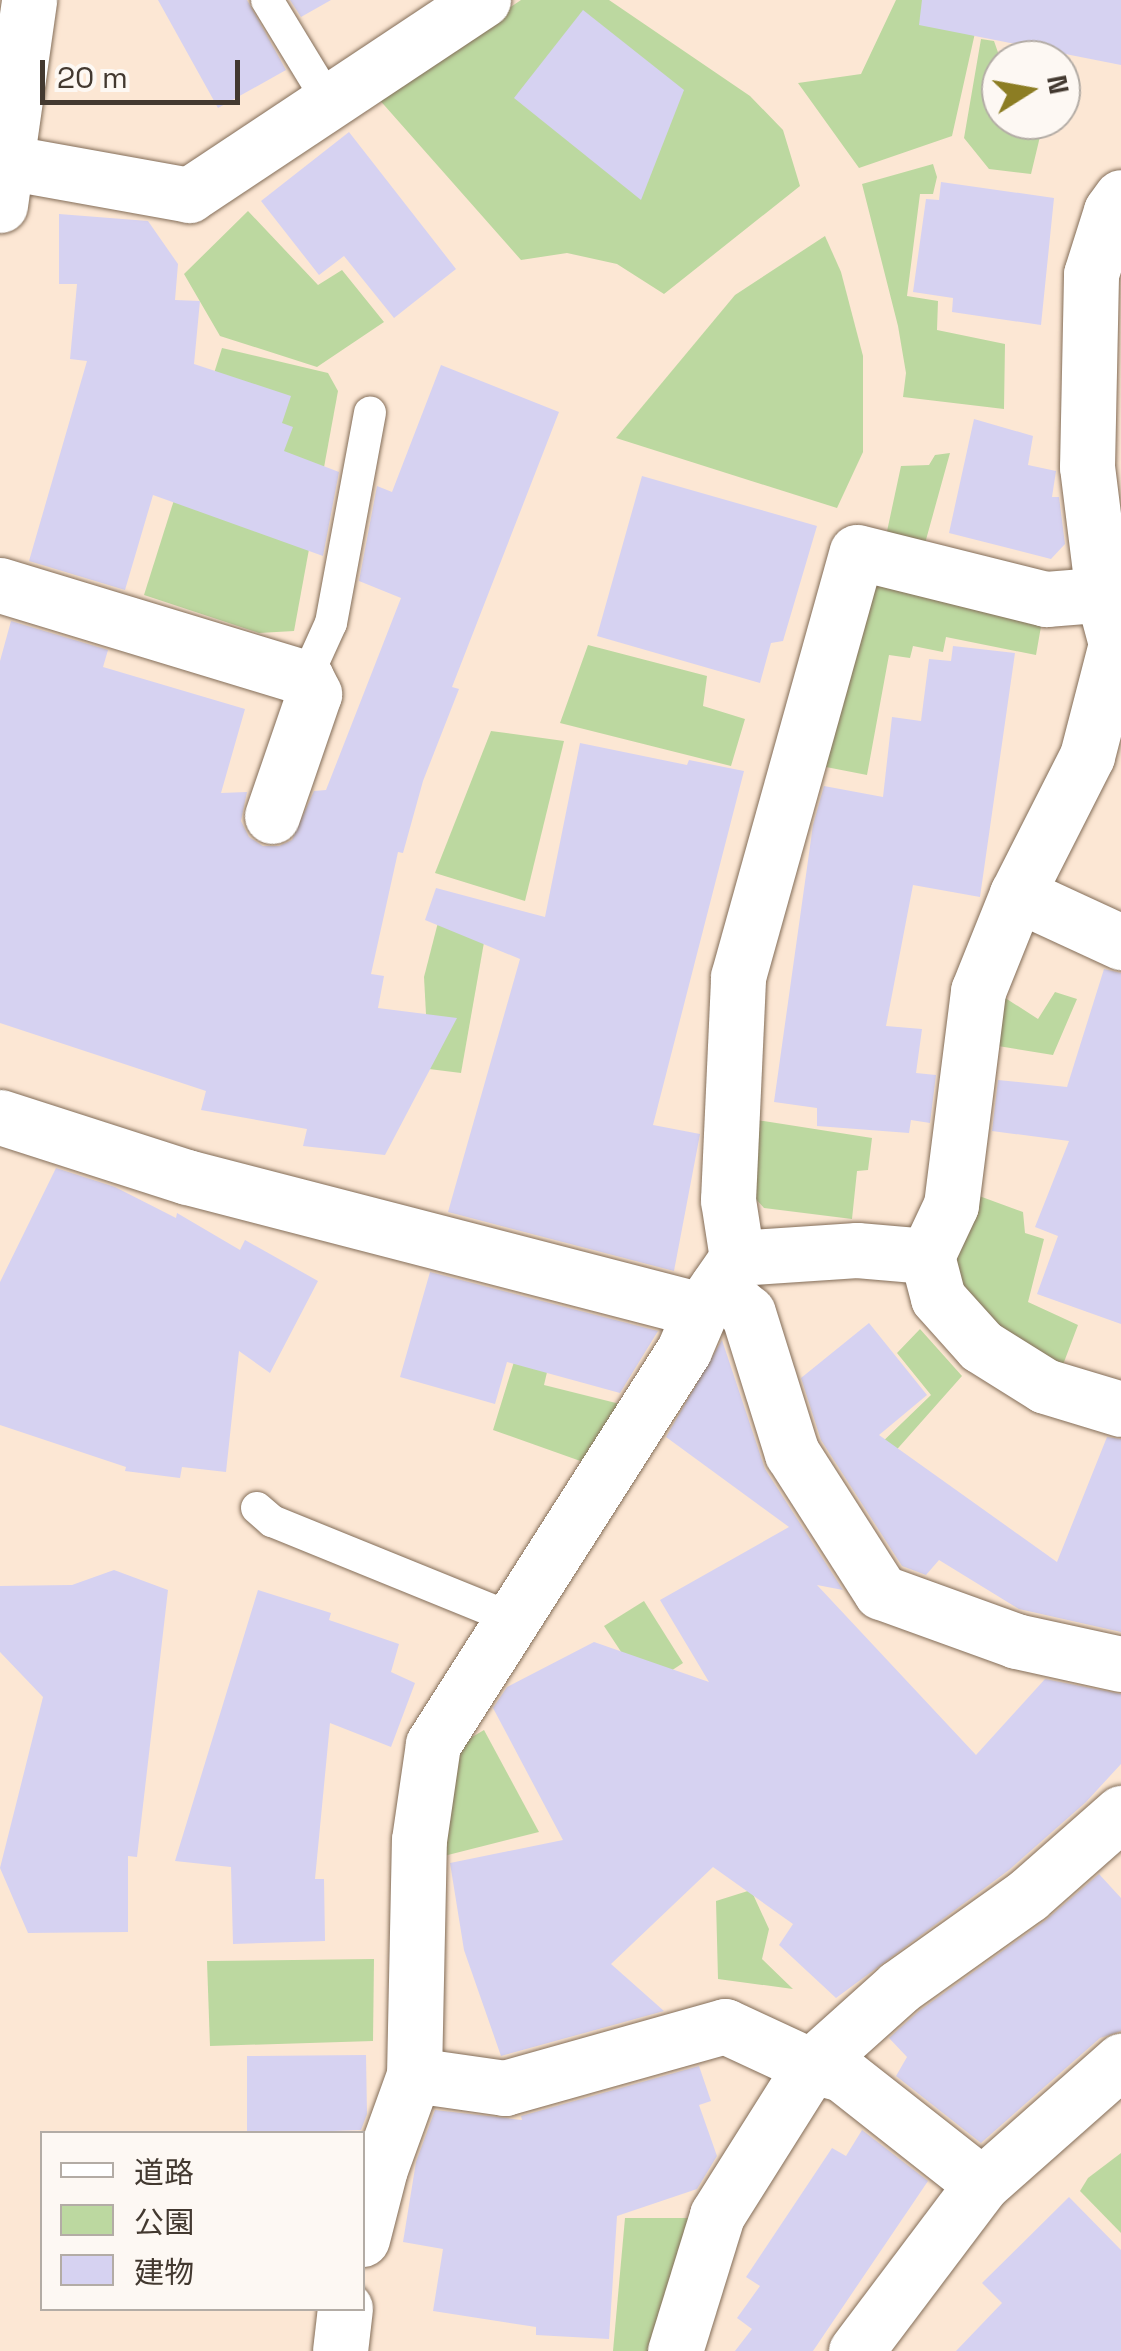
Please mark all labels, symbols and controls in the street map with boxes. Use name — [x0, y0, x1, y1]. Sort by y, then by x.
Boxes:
scale bar — [45, 40, 245, 102]
north arrow — [981, 40, 1081, 140]
text: 20 m — [57, 58, 128, 97]
text: N — [1039, 72, 1078, 97]
legend — [40, 2131, 365, 2311]
text: 道路 — [134, 2153, 194, 2192]
text: 公園 — [134, 2203, 194, 2242]
text: 建物 — [134, 2253, 194, 2292]

